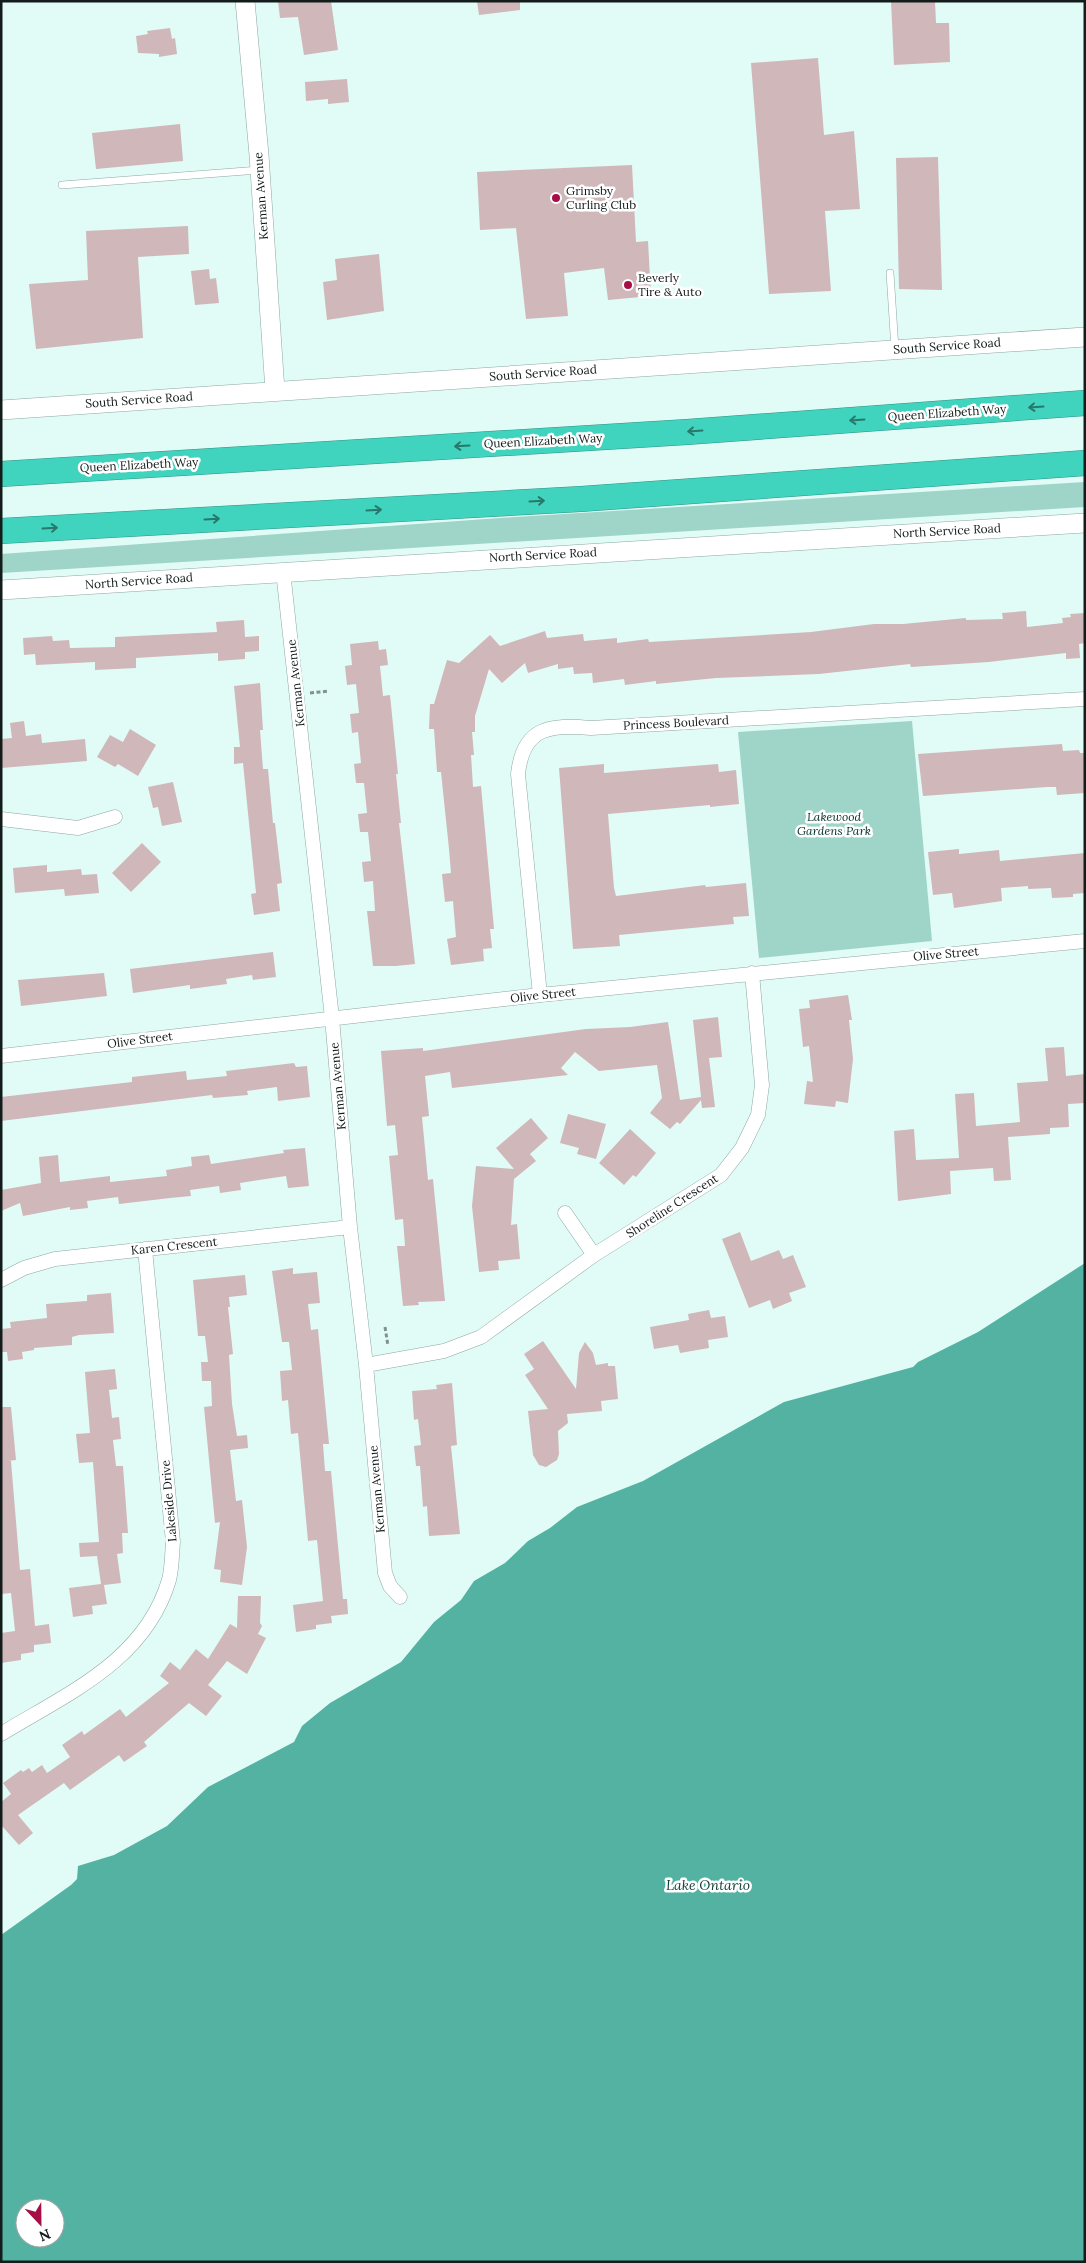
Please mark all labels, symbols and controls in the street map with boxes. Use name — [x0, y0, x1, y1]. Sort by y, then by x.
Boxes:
street label: Kerman Avenue — [250, 151, 271, 240]
place label: Grimsby Curling Club — [566, 183, 636, 212]
marker: Grimsby Curling Club — [550, 192, 562, 204]
place label: Beverly Tire & Auto — [638, 270, 702, 299]
marker: Beverly Tire & Auto — [622, 279, 634, 291]
street label: South Service Road — [893, 334, 1001, 357]
street label: South Service Road — [489, 361, 597, 384]
street label: South Service Road — [85, 388, 193, 411]
street label: Queen Elizabeth Way — [887, 401, 1007, 424]
one-way arrow — [1028, 402, 1044, 411]
one-way arrow — [849, 415, 865, 424]
one-way arrow — [687, 427, 703, 436]
street label: Queen Elizabeth Way — [483, 430, 603, 451]
one-way arrow — [455, 441, 471, 450]
street label: Queen Elizabeth Way — [79, 454, 199, 475]
one-way arrow — [528, 497, 544, 506]
one-way arrow — [366, 506, 382, 515]
one-way arrow — [204, 515, 220, 524]
street label: North Service Road — [893, 520, 1001, 541]
one-way arrow — [42, 524, 58, 533]
street label: North Service Road — [489, 544, 597, 565]
street label: North Service Road — [84, 569, 193, 592]
street label: Kerman Avenue — [283, 638, 308, 728]
street label: Princess Boulevard — [623, 712, 729, 733]
park label: Lakewood Gardens Park — [797, 809, 871, 838]
street label: Olive Street — [912, 943, 980, 964]
street label: Olive Street — [509, 984, 577, 1005]
street label: Olive Street — [106, 1028, 174, 1051]
street label: Kerman Avenue — [326, 1041, 349, 1130]
street label: Shoreline Crescent — [623, 1170, 721, 1241]
street label: Karen Crescent — [130, 1233, 218, 1257]
street label: Kerman Avenue — [365, 1444, 388, 1533]
street label: Lakeside Drive — [157, 1459, 180, 1543]
water label: Lake Ontario — [666, 1876, 750, 1894]
north arrow — [15, 2198, 65, 2248]
text: N — [36, 2225, 53, 2245]

